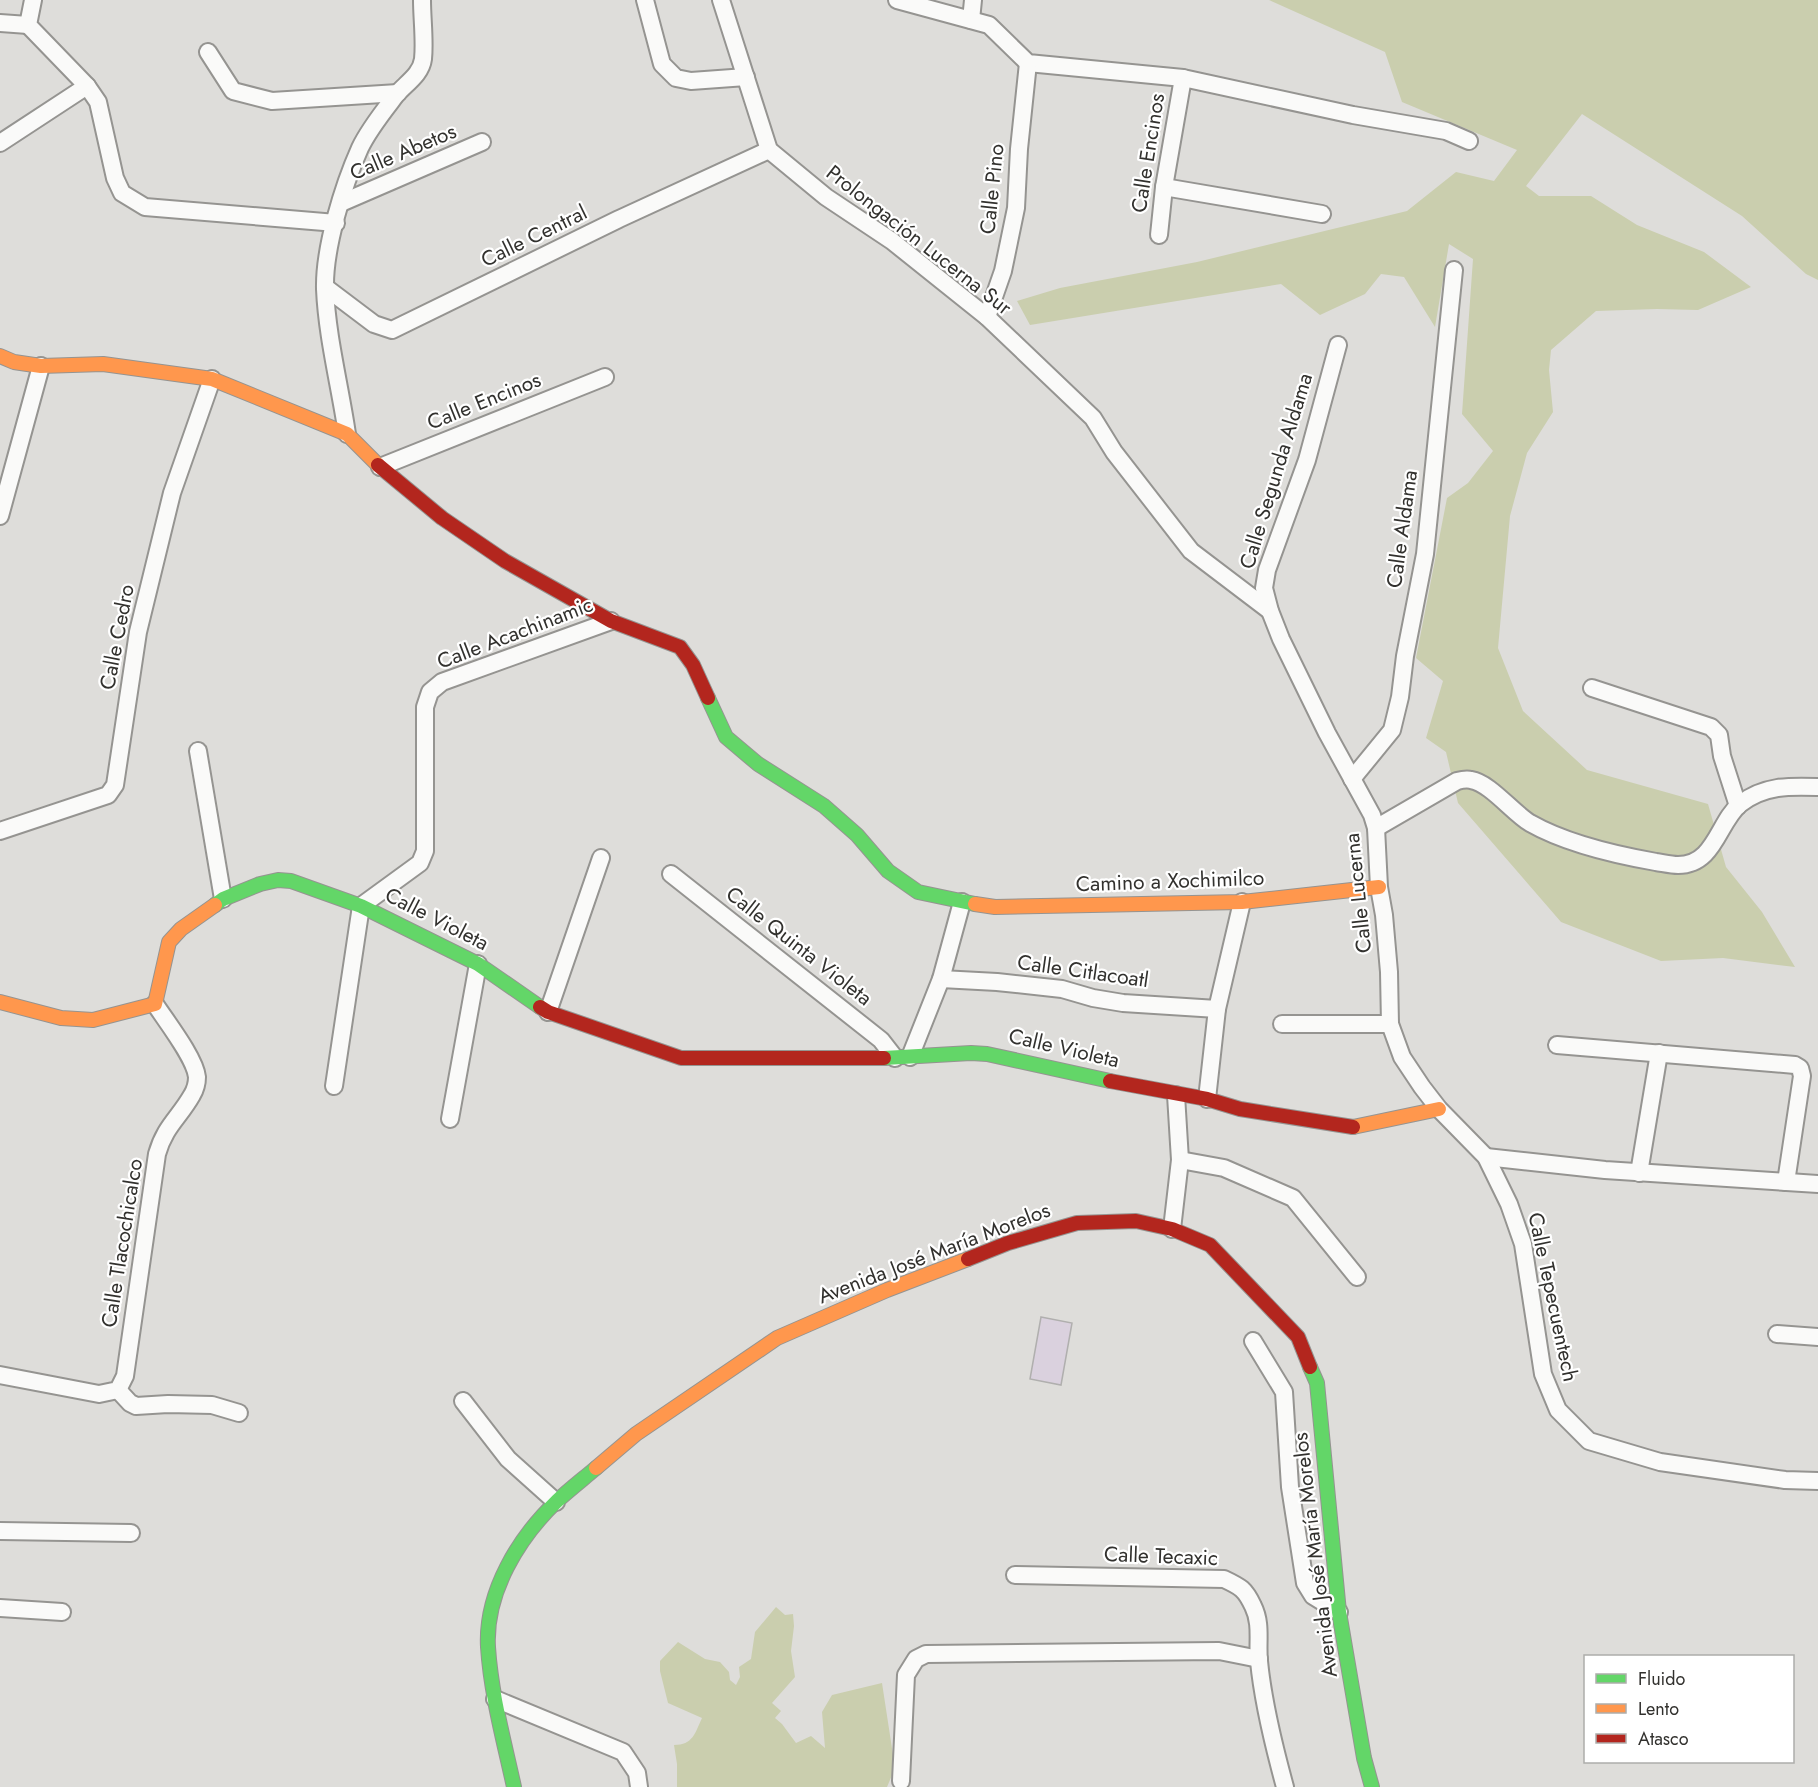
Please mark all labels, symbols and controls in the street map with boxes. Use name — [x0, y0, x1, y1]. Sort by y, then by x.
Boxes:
street label: Calle Encinos — [1124, 91, 1172, 215]
street label: Calle Abetos — [345, 116, 461, 188]
street label: Calle Pino — [972, 142, 1012, 236]
street label: Prolongación Lucerna Sur — [820, 158, 1019, 323]
street label: Calle Central — [476, 197, 592, 275]
street label: Calle Encinos — [423, 365, 545, 437]
street label: Calle Segunda Aldama — [1232, 369, 1320, 573]
street label: Calle Aldama — [1379, 468, 1425, 590]
street label: Calle Cedro — [92, 582, 142, 692]
street label: Calle Acachinamic — [433, 589, 597, 677]
street label: Calle Lucerna — [1337, 832, 1379, 954]
street label: Camino a Xochimilco — [1075, 863, 1265, 899]
street label: Calle Quinta Violeta — [719, 879, 879, 1013]
street label: Calle Violeta — [380, 880, 494, 958]
street label: Calle Citlacoatl — [1015, 947, 1151, 995]
street label: Calle Violeta — [1006, 1021, 1122, 1075]
street label: Calle Tlacochicalco — [94, 1156, 150, 1330]
street label: Avenida José María Morelos — [814, 1195, 1054, 1311]
street label: Calle Tepecuentech — [1520, 1210, 1586, 1384]
street label: Avenida José María Morelos — [1285, 1431, 1345, 1679]
street label: Calle Tecaxic — [1103, 1539, 1219, 1573]
legend — [1584, 1655, 1794, 1763]
text: Fluido — [1638, 1666, 1686, 1692]
text: Lento — [1638, 1696, 1679, 1722]
text: Atasco — [1638, 1726, 1689, 1752]

